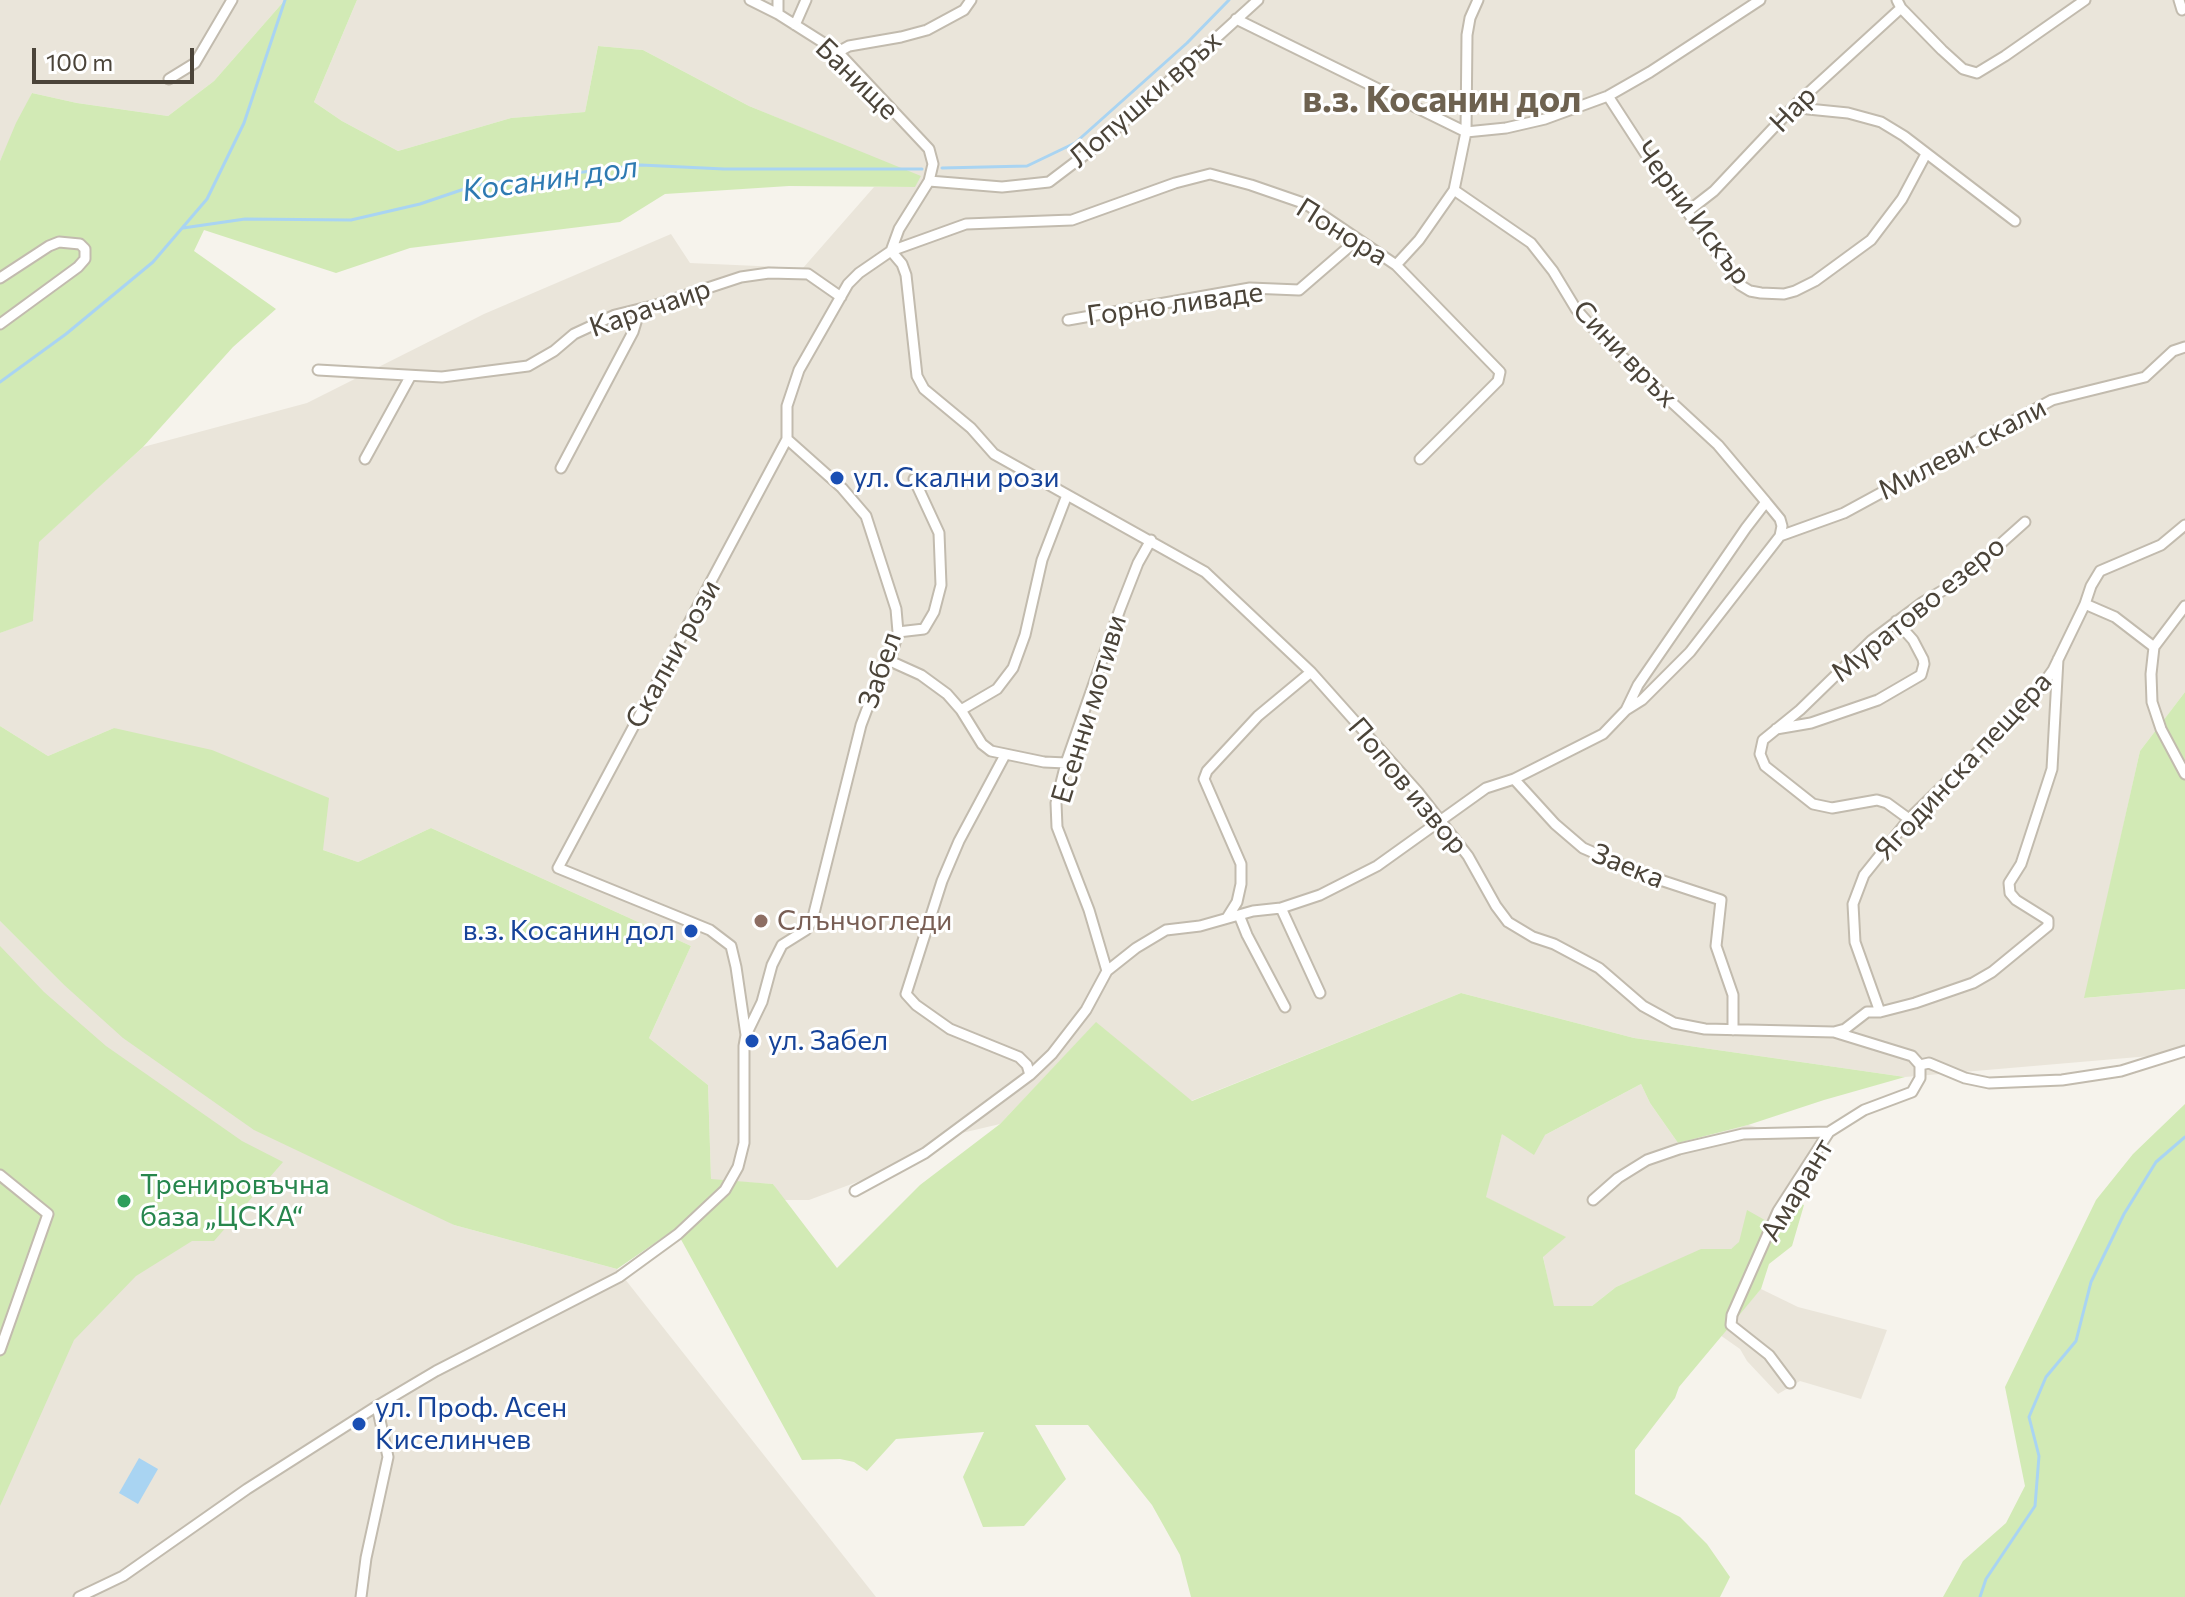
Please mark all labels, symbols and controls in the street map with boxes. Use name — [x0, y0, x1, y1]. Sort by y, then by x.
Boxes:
street label: Лопушки връх — [1062, 24, 1228, 174]
street label: Банище — [808, 31, 906, 127]
scale bar — [36, 32, 198, 82]
text: 100 m — [46, 47, 113, 76]
district label: в.з. Косанин дол — [1302, 78, 1582, 122]
street label: Нар — [1763, 79, 1823, 139]
street label: Черни Искър — [1628, 135, 1758, 291]
water label: Косанин дол — [460, 149, 640, 209]
street label: Понора — [1290, 191, 1394, 273]
street label: Карачаир — [585, 272, 715, 344]
street label: Горно ливаде — [1085, 275, 1265, 333]
street label: Сини връх — [1566, 293, 1684, 415]
street label: Милеви скали — [1872, 391, 2052, 507]
place label: ул. Скални рози — [853, 461, 1060, 495]
marker: ул. Скални рози — [828, 469, 846, 487]
street label: Муратово езеро — [1824, 529, 2012, 689]
street label: Скални рози — [618, 574, 728, 734]
street label: Есенни мотиви — [1044, 611, 1134, 807]
street label: Забел — [851, 627, 909, 713]
street label: Ягодинска пещера — [1867, 665, 2059, 867]
street label: Попов извор — [1341, 711, 1475, 861]
street label: Заека — [1587, 836, 1669, 896]
place label: Слънчогледи — [777, 904, 952, 938]
marker: Слънчогледи — [752, 912, 770, 930]
place label: в.з. Косанин дол — [463, 914, 675, 948]
marker: в.з. Косанин дол — [682, 922, 700, 940]
place label: ул. Забел — [768, 1024, 888, 1058]
marker: ул. Забел — [743, 1032, 761, 1050]
street label: Амарант — [1753, 1133, 1841, 1247]
place label: Тренировъчна база „ЦСКА“ — [140, 1168, 329, 1234]
marker: Тренировъчна база „ЦСКА“ — [115, 1192, 133, 1210]
place label: ул. Проф. Асен Киселинчев — [375, 1391, 567, 1457]
marker: ул. Проф. Асен Киселинчев — [350, 1415, 368, 1433]

